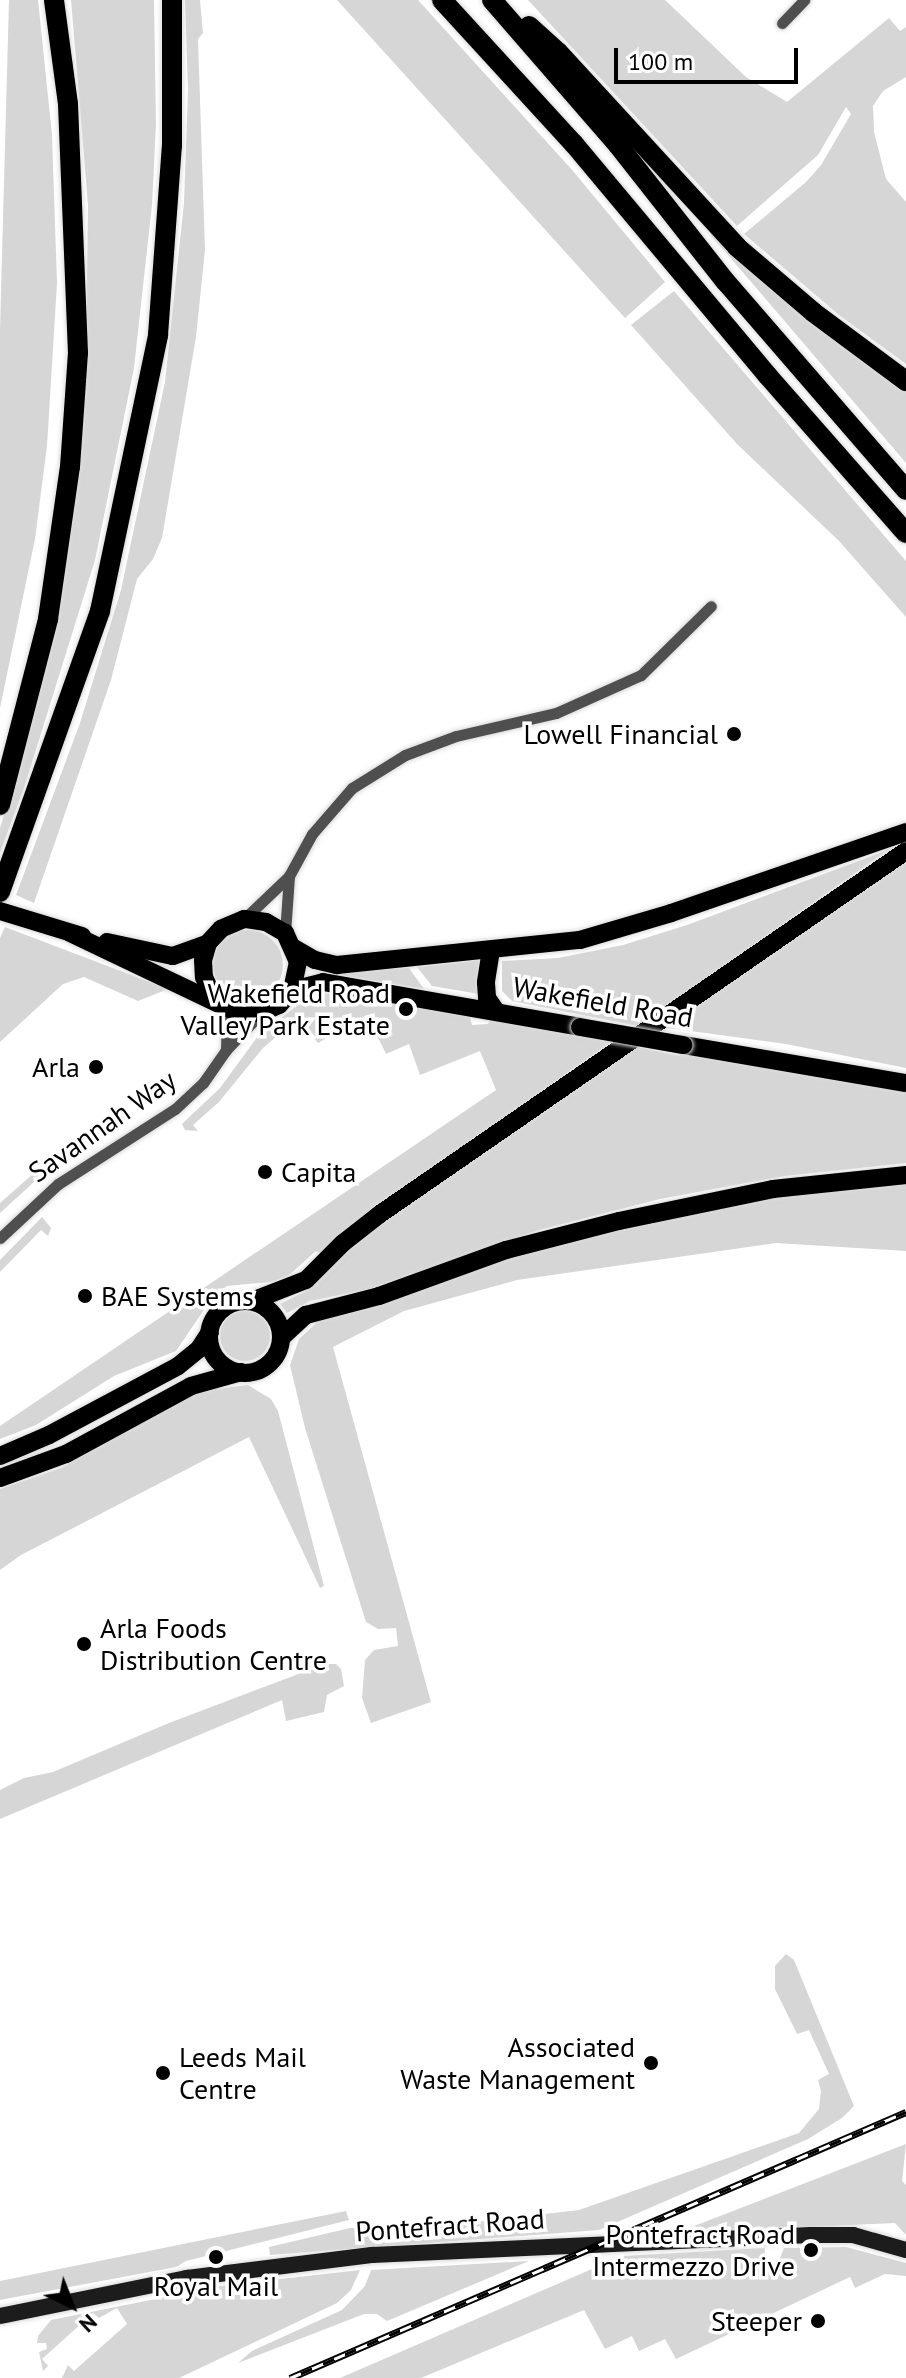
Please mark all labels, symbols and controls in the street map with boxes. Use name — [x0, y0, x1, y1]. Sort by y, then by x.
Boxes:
scale bar — [618, 32, 802, 82]
text: 100 m — [628, 46, 693, 77]
place label: Lowell Financial — [523, 717, 718, 751]
marker: Lowell Financial — [725, 725, 743, 743]
street label: Wakefield Road — [510, 970, 696, 1034]
place label: Wakefield Road Valley Park Estate — [179, 976, 390, 1042]
marker: Wakefield Road Valley Park Estate — [397, 1000, 415, 1018]
place label: Arla — [32, 1050, 80, 1084]
marker: Arla — [87, 1058, 105, 1076]
street label: Savannah Way — [22, 1063, 182, 1189]
place label: Capita — [281, 1155, 356, 1189]
marker: Capita — [256, 1163, 274, 1181]
place label: BAE Systems — [101, 1279, 254, 1313]
marker: BAE Systems — [76, 1287, 94, 1305]
place label: Arla Foods Distribution Centre — [100, 1611, 327, 1677]
marker: Arla Foods Distribution Centre — [75, 1635, 93, 1653]
place label: Associated Waste Management — [400, 2030, 635, 2096]
place label: Leeds Mail Centre — [179, 2040, 306, 2106]
marker: Associated Waste Management — [642, 2054, 660, 2072]
marker: Leeds Mail Centre — [154, 2064, 172, 2082]
street label: Pontefract Road — [354, 2202, 546, 2248]
place label: Pontefract Road Intermezzo Drive — [592, 2217, 795, 2283]
marker: Pontefract Road Intermezzo Drive — [802, 2241, 820, 2259]
marker: Royal Mail — [207, 2248, 225, 2266]
north arrow — [32, 2266, 112, 2346]
place label: Royal Mail — [154, 2269, 278, 2303]
place label: Steeper — [711, 2304, 802, 2338]
text: N — [74, 2308, 103, 2339]
marker: Steeper — [809, 2312, 827, 2330]

